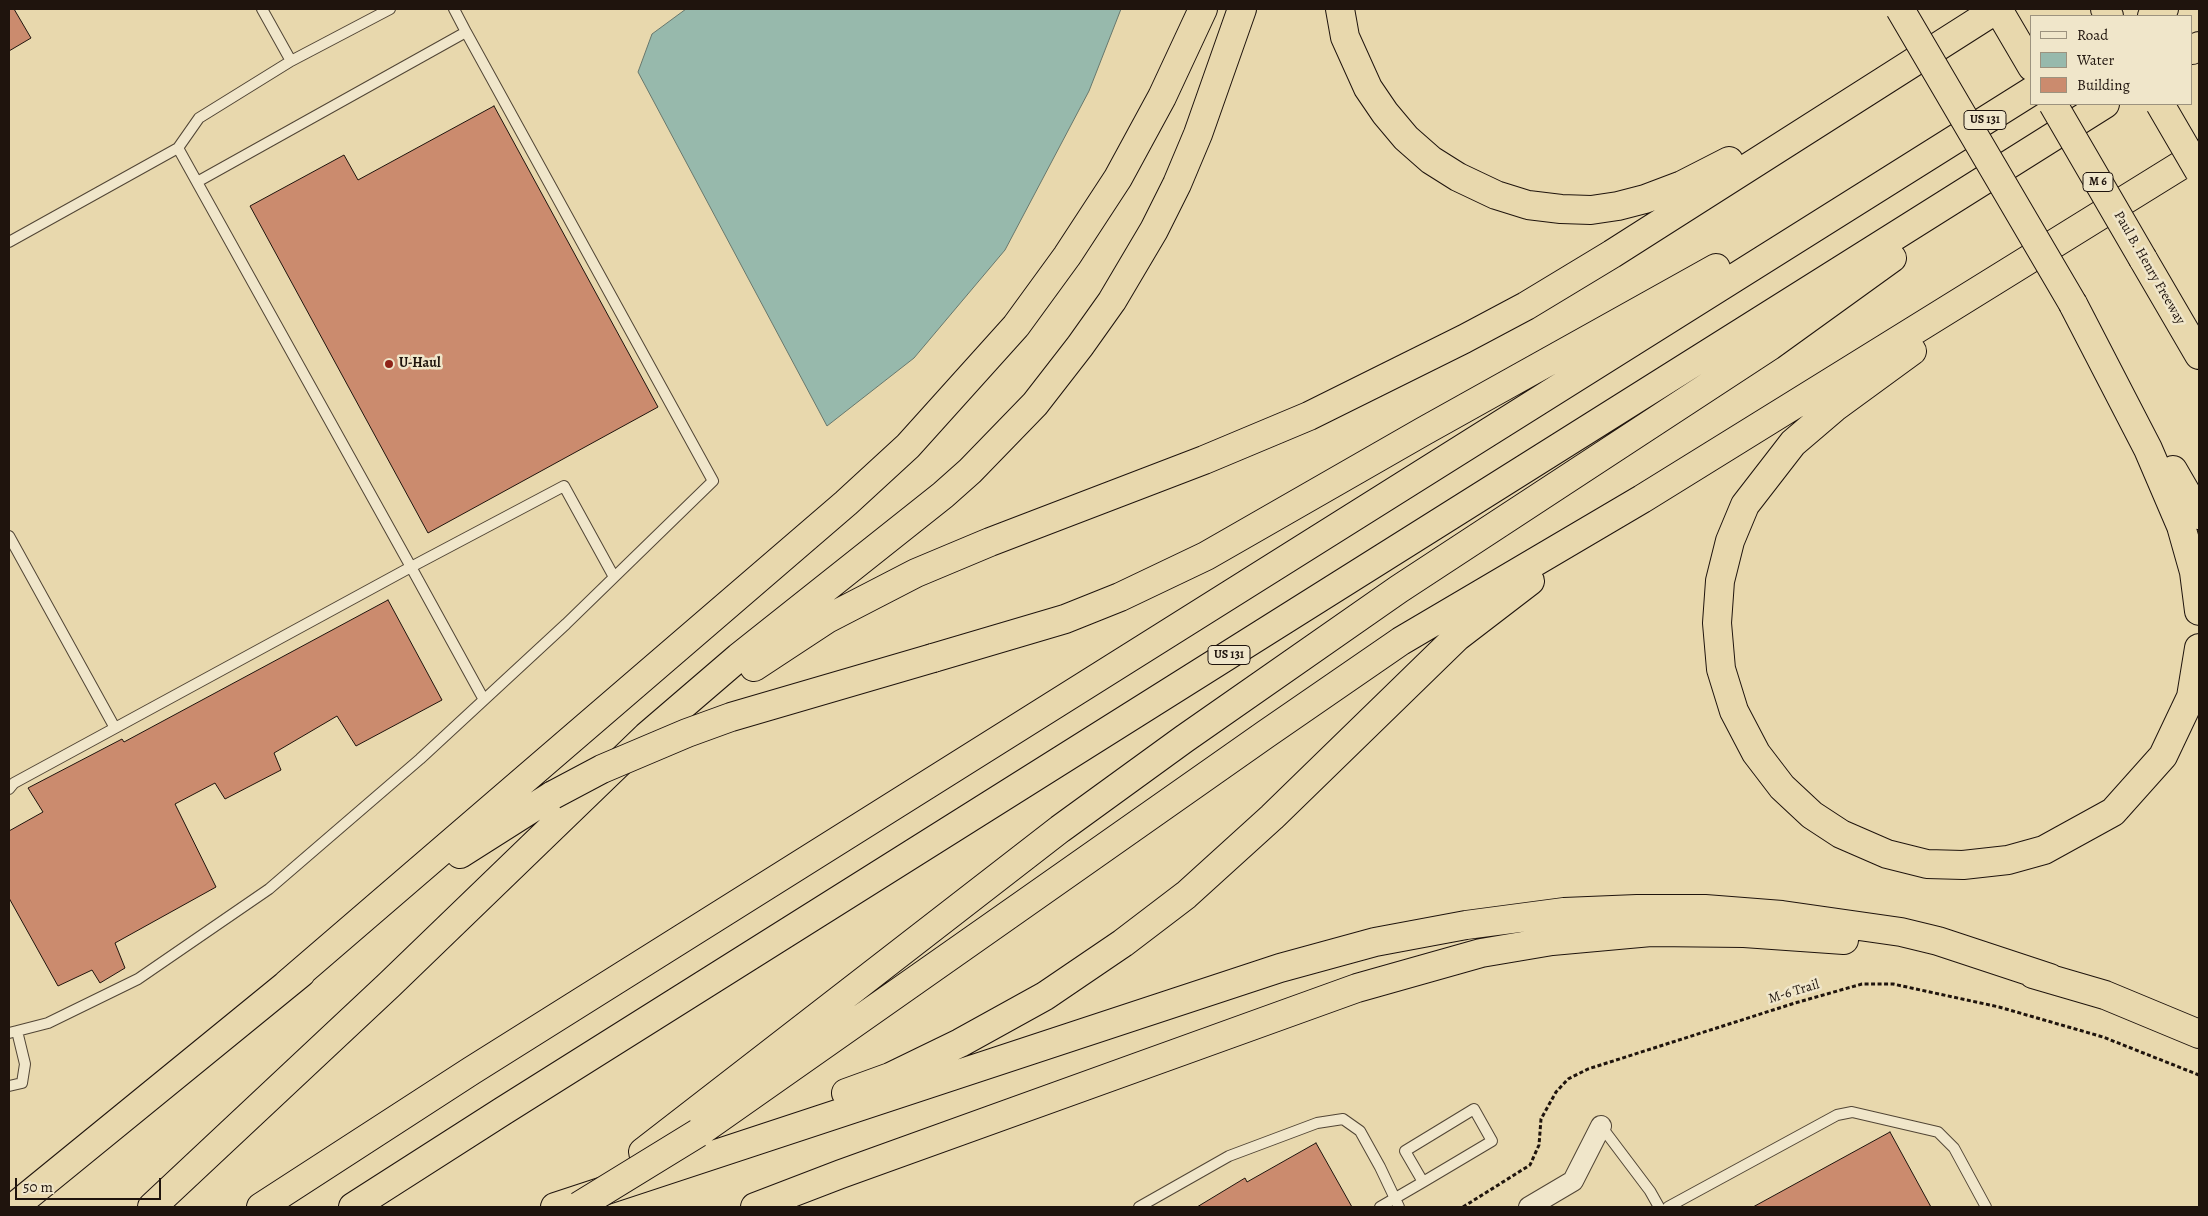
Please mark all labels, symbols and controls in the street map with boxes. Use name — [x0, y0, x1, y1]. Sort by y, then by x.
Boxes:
legend — [2030, 15, 2193, 105]
text: Road — [2077, 25, 2108, 45]
text: Water — [2077, 50, 2114, 70]
text: Building — [2077, 75, 2130, 95]
road number: US 131 — [1964, 110, 2006, 130]
road number: M 6 — [2083, 172, 2113, 192]
street label: Paul B. Henry Freeway — [2110, 208, 2188, 328]
place label: U-Haul — [399, 356, 441, 372]
marker: U-Haul — [383, 358, 395, 370]
road number: US 131 — [1208, 646, 1250, 664]
street label: M-6 Trail — [1767, 976, 1821, 1008]
scale bar — [18, 1168, 164, 1200]
text: 50 m — [23, 1177, 53, 1197]

